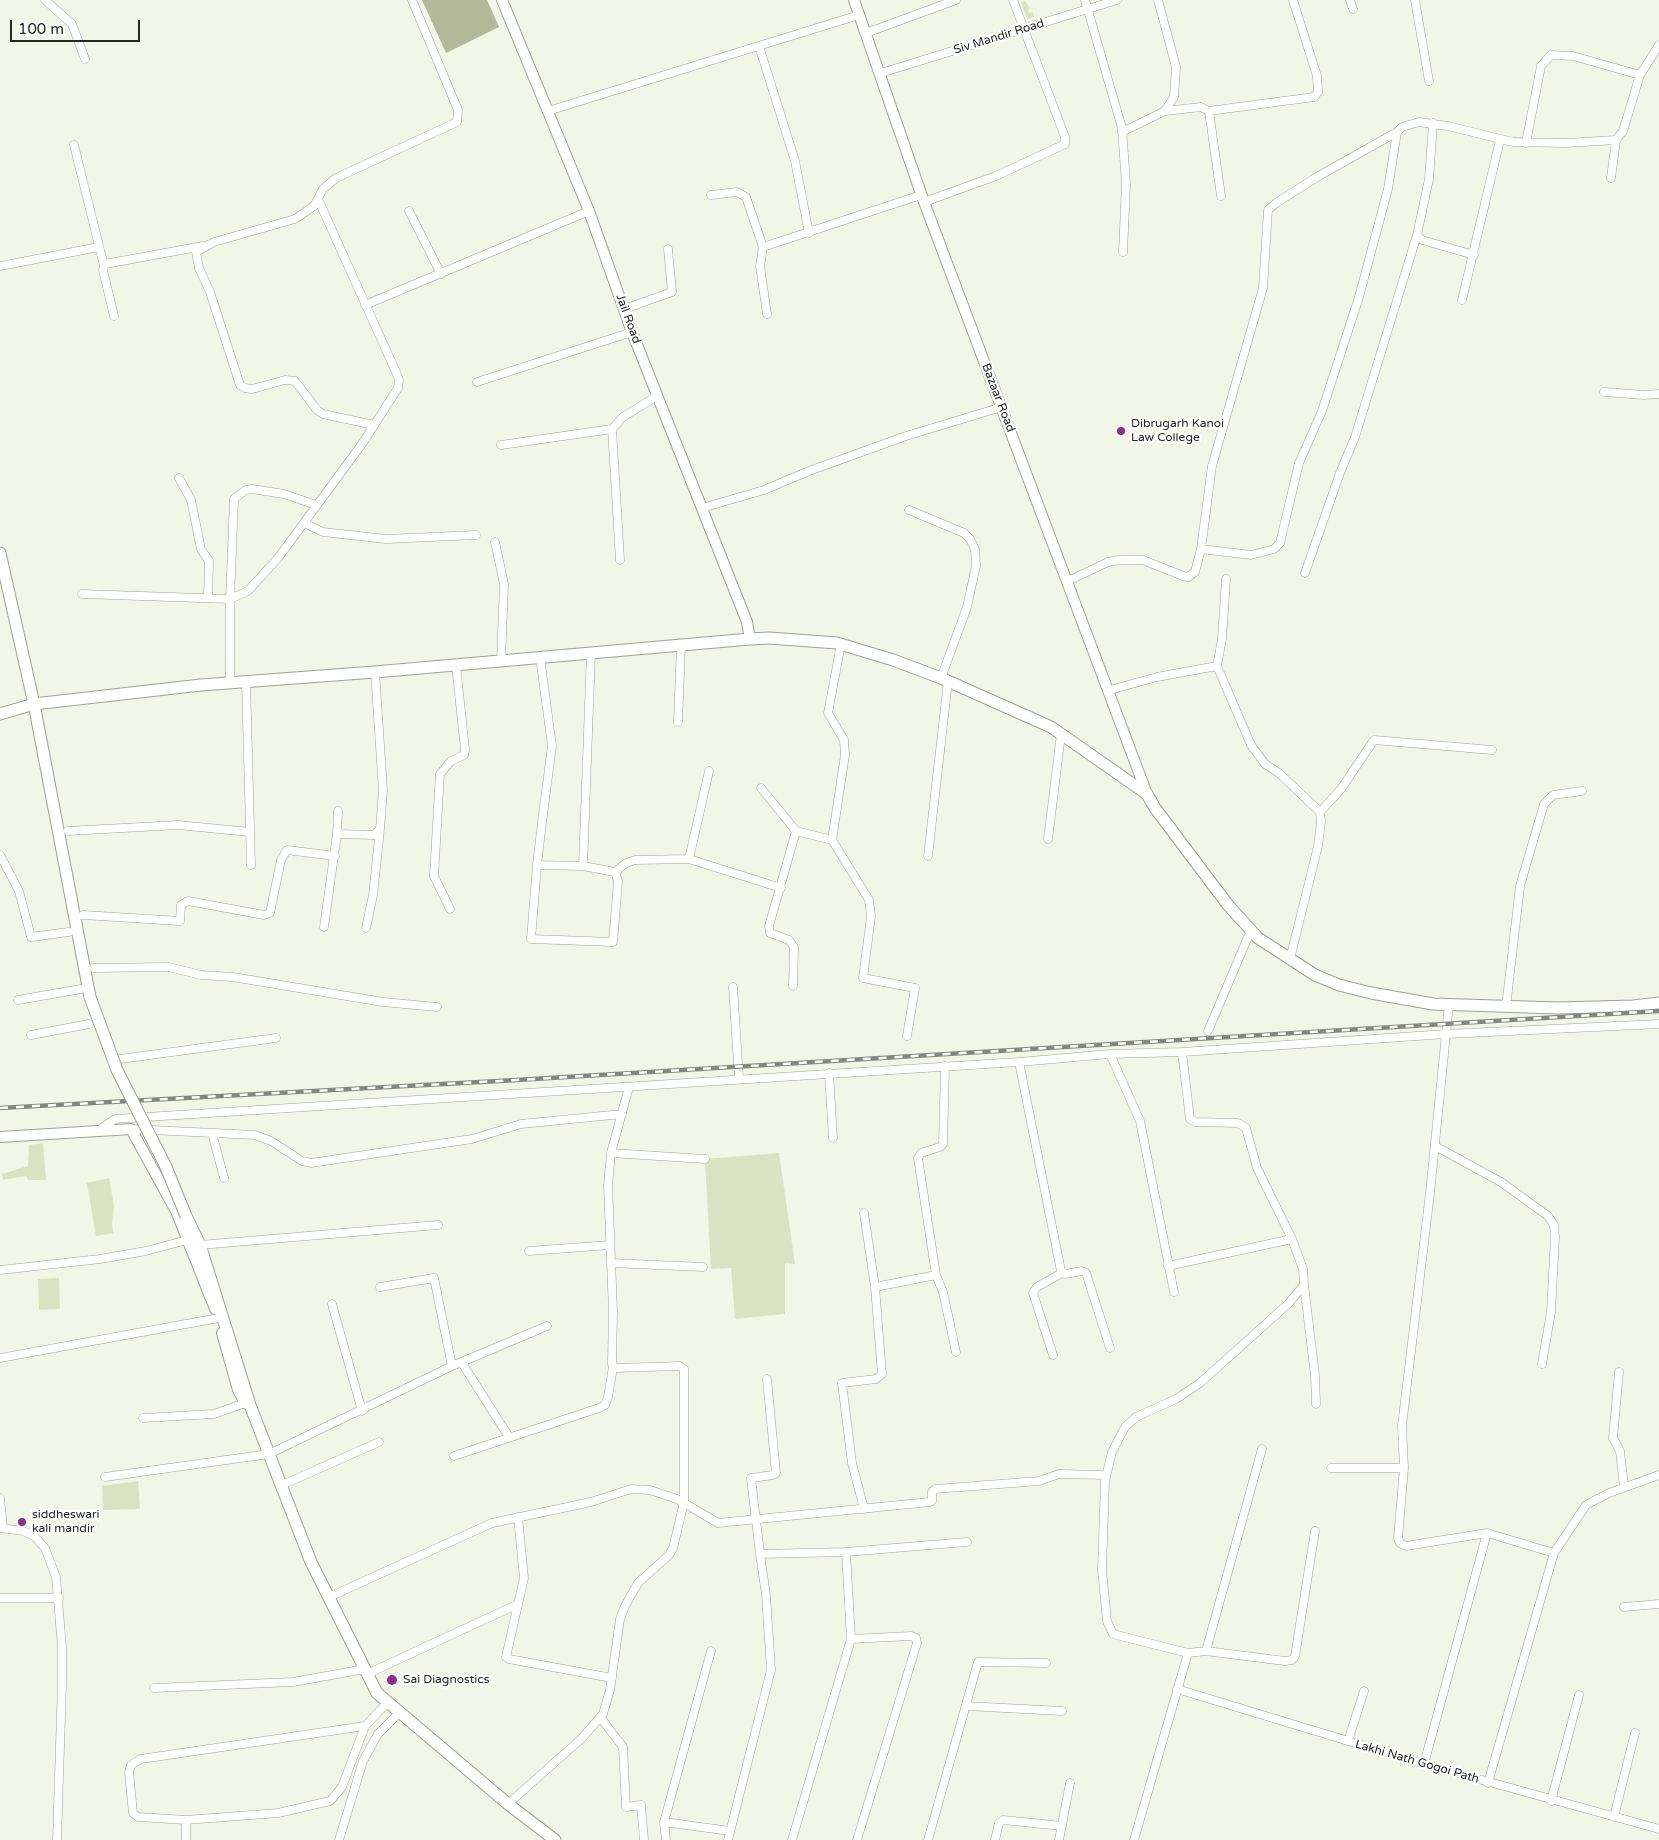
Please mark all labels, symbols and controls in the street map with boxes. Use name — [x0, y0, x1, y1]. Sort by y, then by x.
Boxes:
scale bar — [12, 10, 142, 42]
street label: Siv Mandir Road — [952, 16, 1046, 58]
text: 100 m — [18, 20, 64, 38]
street label: Jail Road — [612, 292, 644, 346]
street label: Bazaar Road — [978, 362, 1018, 434]
place label: Dibrugarh Kanoi Law College — [1131, 417, 1224, 445]
marker: Dibrugarh Kanoi Law College — [1115, 425, 1127, 437]
place label: siddheswari kali mandir — [32, 1508, 99, 1536]
marker: siddheswari kali mandir — [16, 1516, 28, 1528]
marker: Sai Diagnostics — [385, 1673, 399, 1687]
place label: Sai Diagnostics — [403, 1673, 489, 1687]
street label: Lakhi Nath Gogoi Path — [1353, 1737, 1481, 1787]

